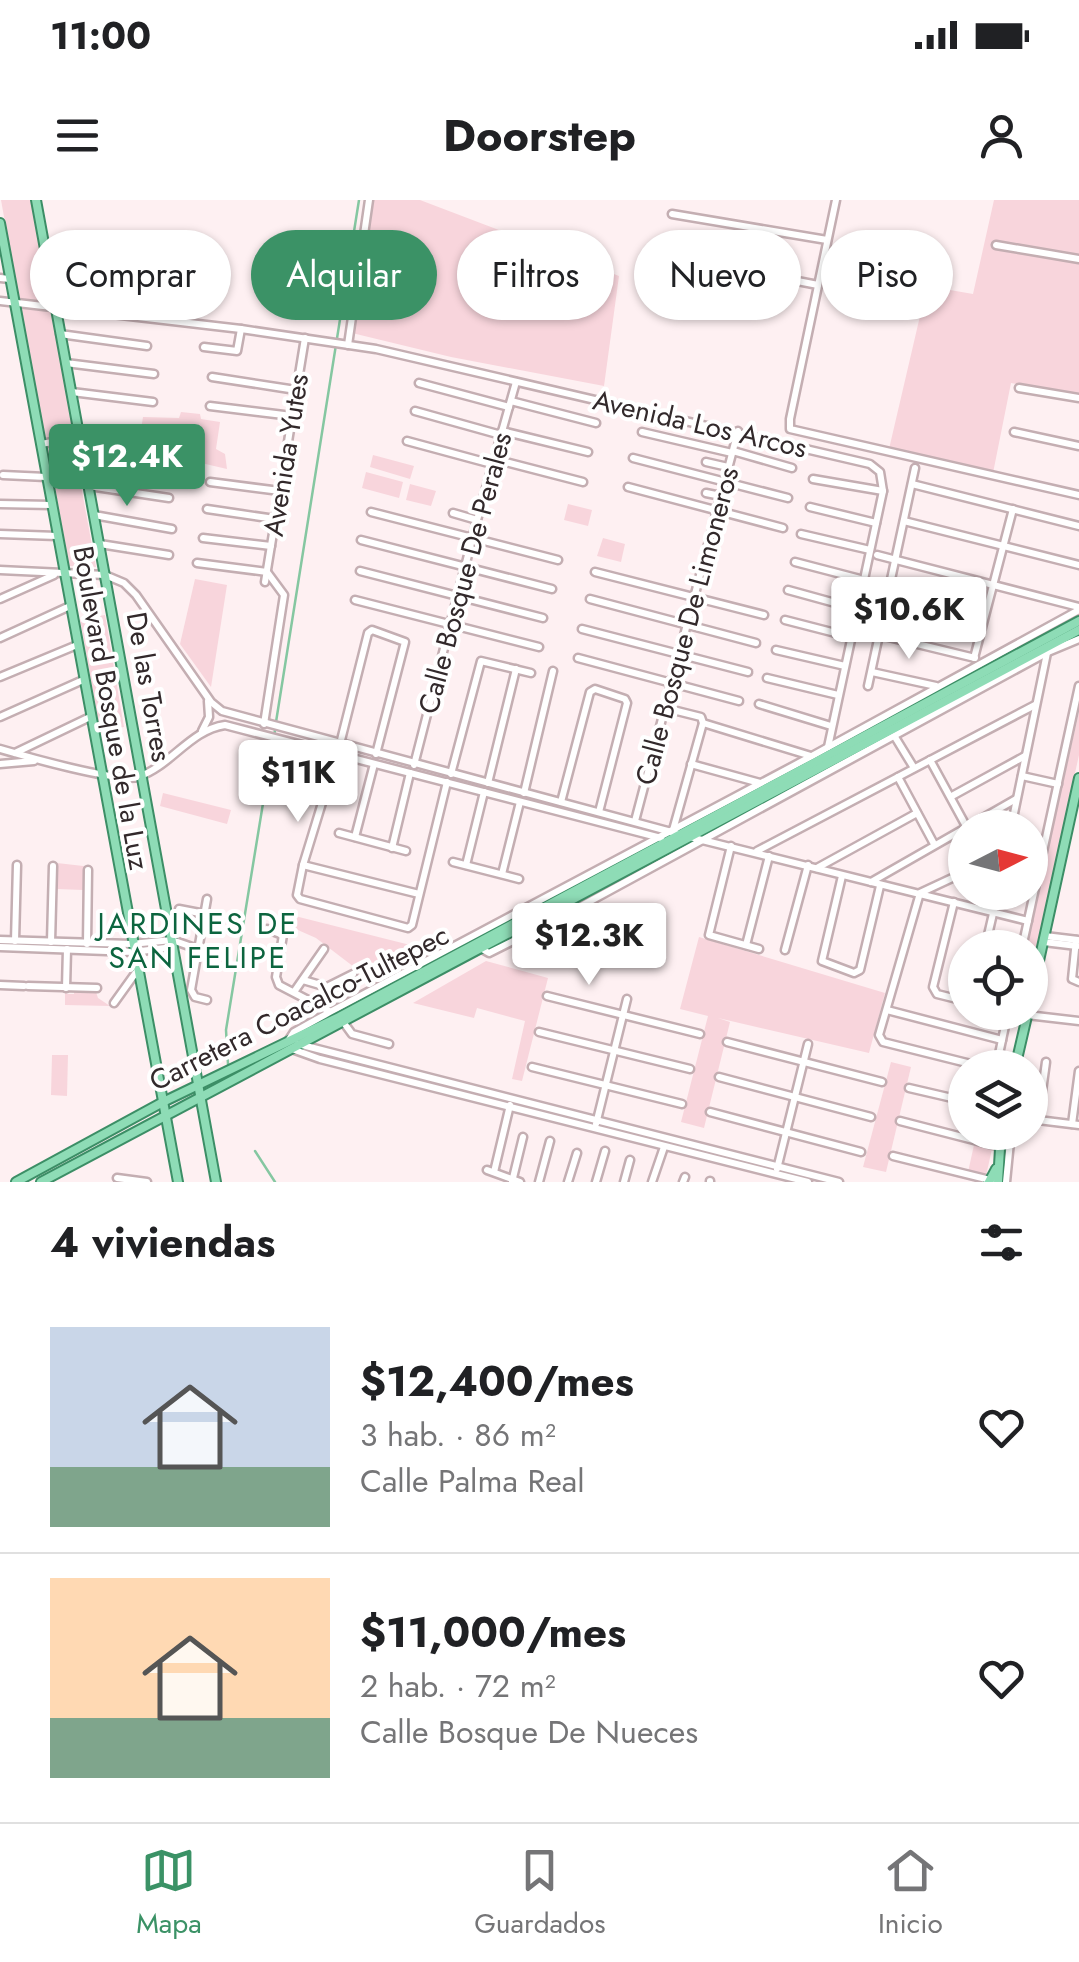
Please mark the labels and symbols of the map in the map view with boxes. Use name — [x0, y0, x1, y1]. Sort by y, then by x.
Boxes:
street label: Avenida Yutes — [253, 371, 319, 539]
street label: Avenida Los Arcos — [589, 379, 811, 469]
pin: $12.4K — [46, 424, 208, 509]
street label: Calle Bosque De Perales — [408, 428, 522, 718]
street label: Calle Bosque De Limoneros — [625, 462, 749, 790]
street label: Boulevard Bosque de la Luz — [62, 543, 160, 873]
pin: $10.6K — [828, 577, 990, 662]
street label: De las Torres — [116, 609, 182, 765]
pin: $11K — [239, 740, 357, 825]
north arrow — [948, 810, 1048, 910]
district label: JARDINES DE SAN FELIPE — [93, 902, 299, 979]
pin: $12.3K — [508, 903, 670, 988]
street label: Carretera Coacalco-Tultepec — [142, 915, 456, 1101]

